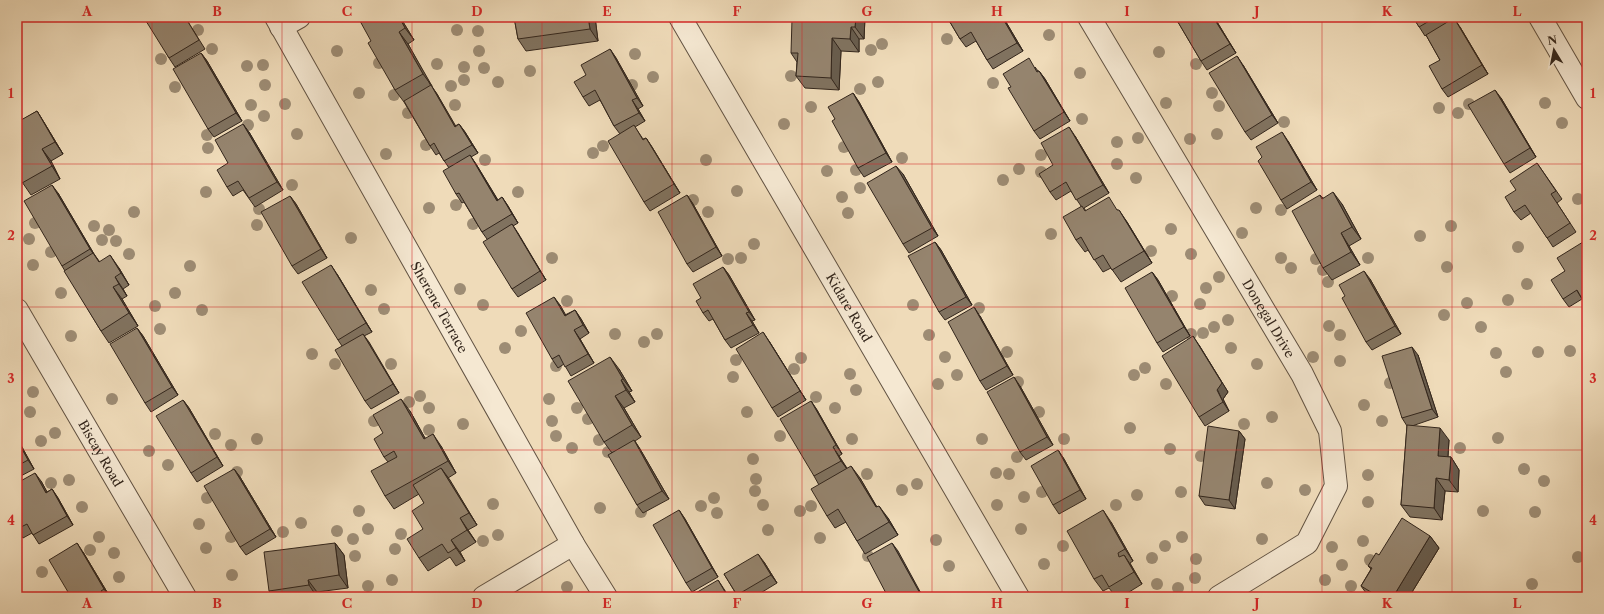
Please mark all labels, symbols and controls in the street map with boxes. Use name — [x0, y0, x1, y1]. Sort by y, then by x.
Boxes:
text: A — [81, 3, 93, 19]
text: B — [212, 3, 222, 19]
text: C — [342, 3, 352, 19]
text: D — [471, 3, 483, 19]
text: E — [602, 3, 612, 19]
text: F — [733, 3, 742, 19]
text: G — [861, 3, 873, 19]
text: H — [991, 3, 1003, 19]
text: I — [1124, 3, 1130, 19]
text: J — [1252, 3, 1260, 19]
text: K — [1382, 3, 1393, 19]
text: L — [1513, 3, 1522, 19]
north arrow — [1534, 30, 1574, 70]
text: N — [1546, 32, 1559, 48]
text: 1 — [8, 85, 14, 101]
text: 1 — [1590, 85, 1596, 101]
text: 2 — [7, 227, 15, 243]
text: 2 — [1589, 227, 1597, 243]
street label: Sherene Terrace — [407, 259, 472, 355]
street label: Kidare Road — [823, 270, 876, 345]
street label: Donegal Drive — [1239, 276, 1298, 361]
text: 3 — [7, 370, 15, 386]
text: 3 — [1589, 370, 1597, 386]
street label: Biscay Road — [75, 417, 127, 490]
text: 4 — [7, 512, 15, 528]
text: 4 — [1589, 512, 1597, 528]
text: A — [81, 595, 93, 611]
text: B — [212, 595, 222, 611]
text: C — [342, 595, 352, 611]
text: D — [471, 595, 483, 611]
text: E — [602, 595, 612, 611]
text: F — [733, 595, 742, 611]
text: G — [861, 595, 873, 611]
text: H — [991, 595, 1003, 611]
text: I — [1124, 595, 1130, 611]
text: J — [1252, 595, 1260, 611]
text: K — [1382, 595, 1393, 611]
text: L — [1513, 595, 1522, 611]

